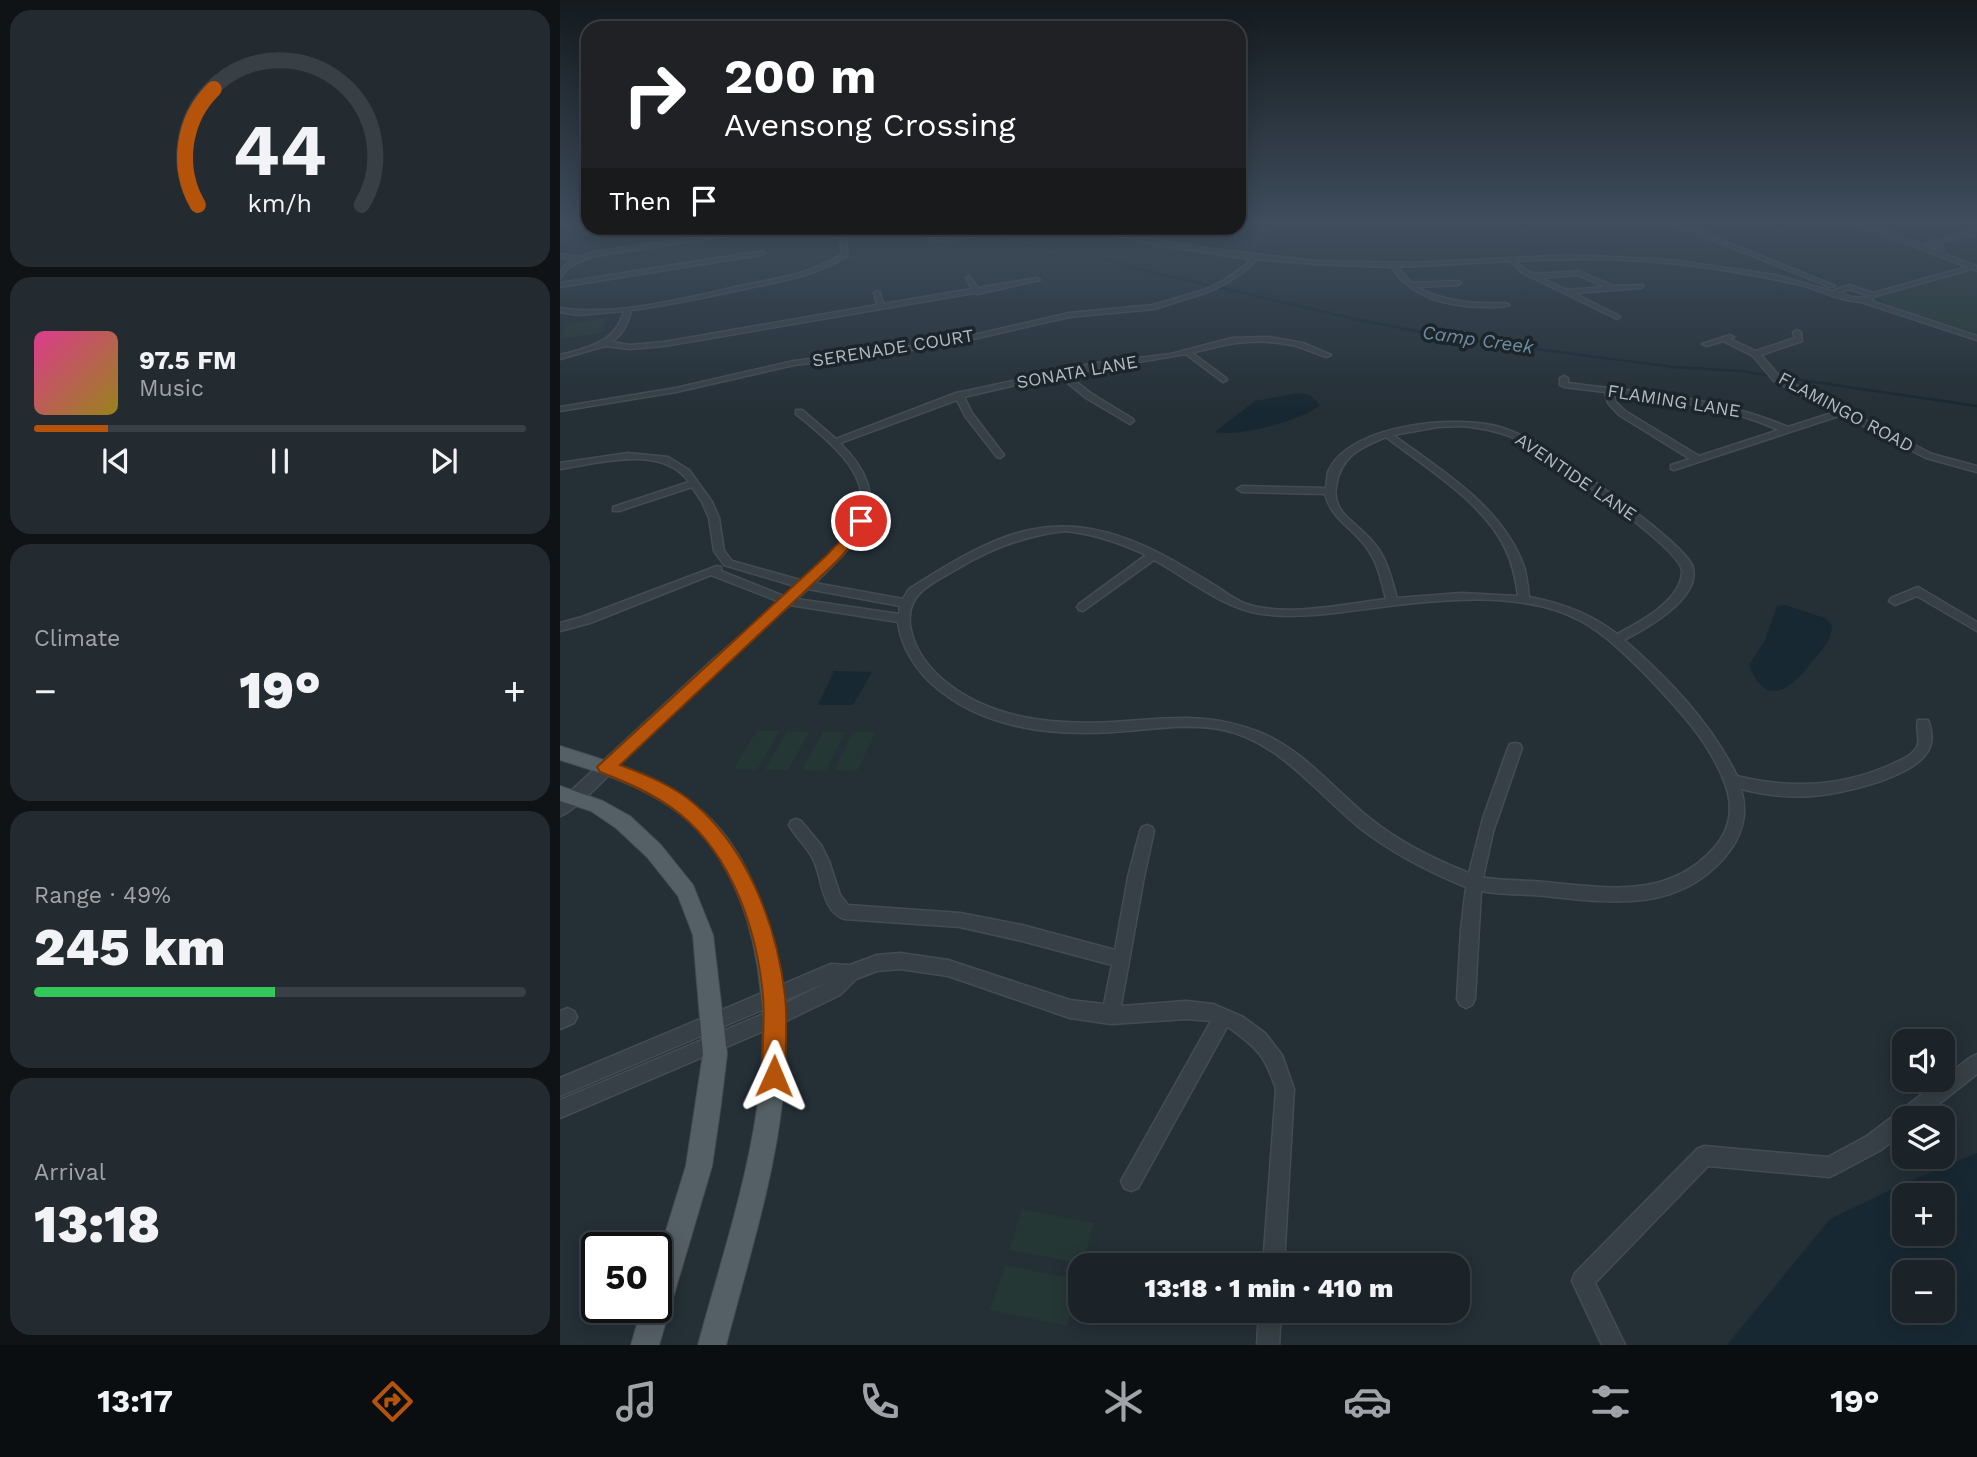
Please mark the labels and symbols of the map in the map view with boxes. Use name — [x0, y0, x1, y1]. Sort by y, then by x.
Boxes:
water label: Camp Creek — [1421, 320, 1536, 359]
street label: SERENADE COURT — [811, 324, 975, 371]
street label: SONATA LANE — [1015, 351, 1139, 392]
street label: FLAMINGO ROAD — [1775, 367, 1917, 456]
street label: FLAMING LANE — [1606, 380, 1742, 421]
street label: AVENTIDE LANE — [1512, 428, 1641, 525]
pin — [831, 491, 891, 551]
position arrow — [737, 1039, 811, 1113]
speed limit sign: 50 — [581, 1232, 672, 1323]

